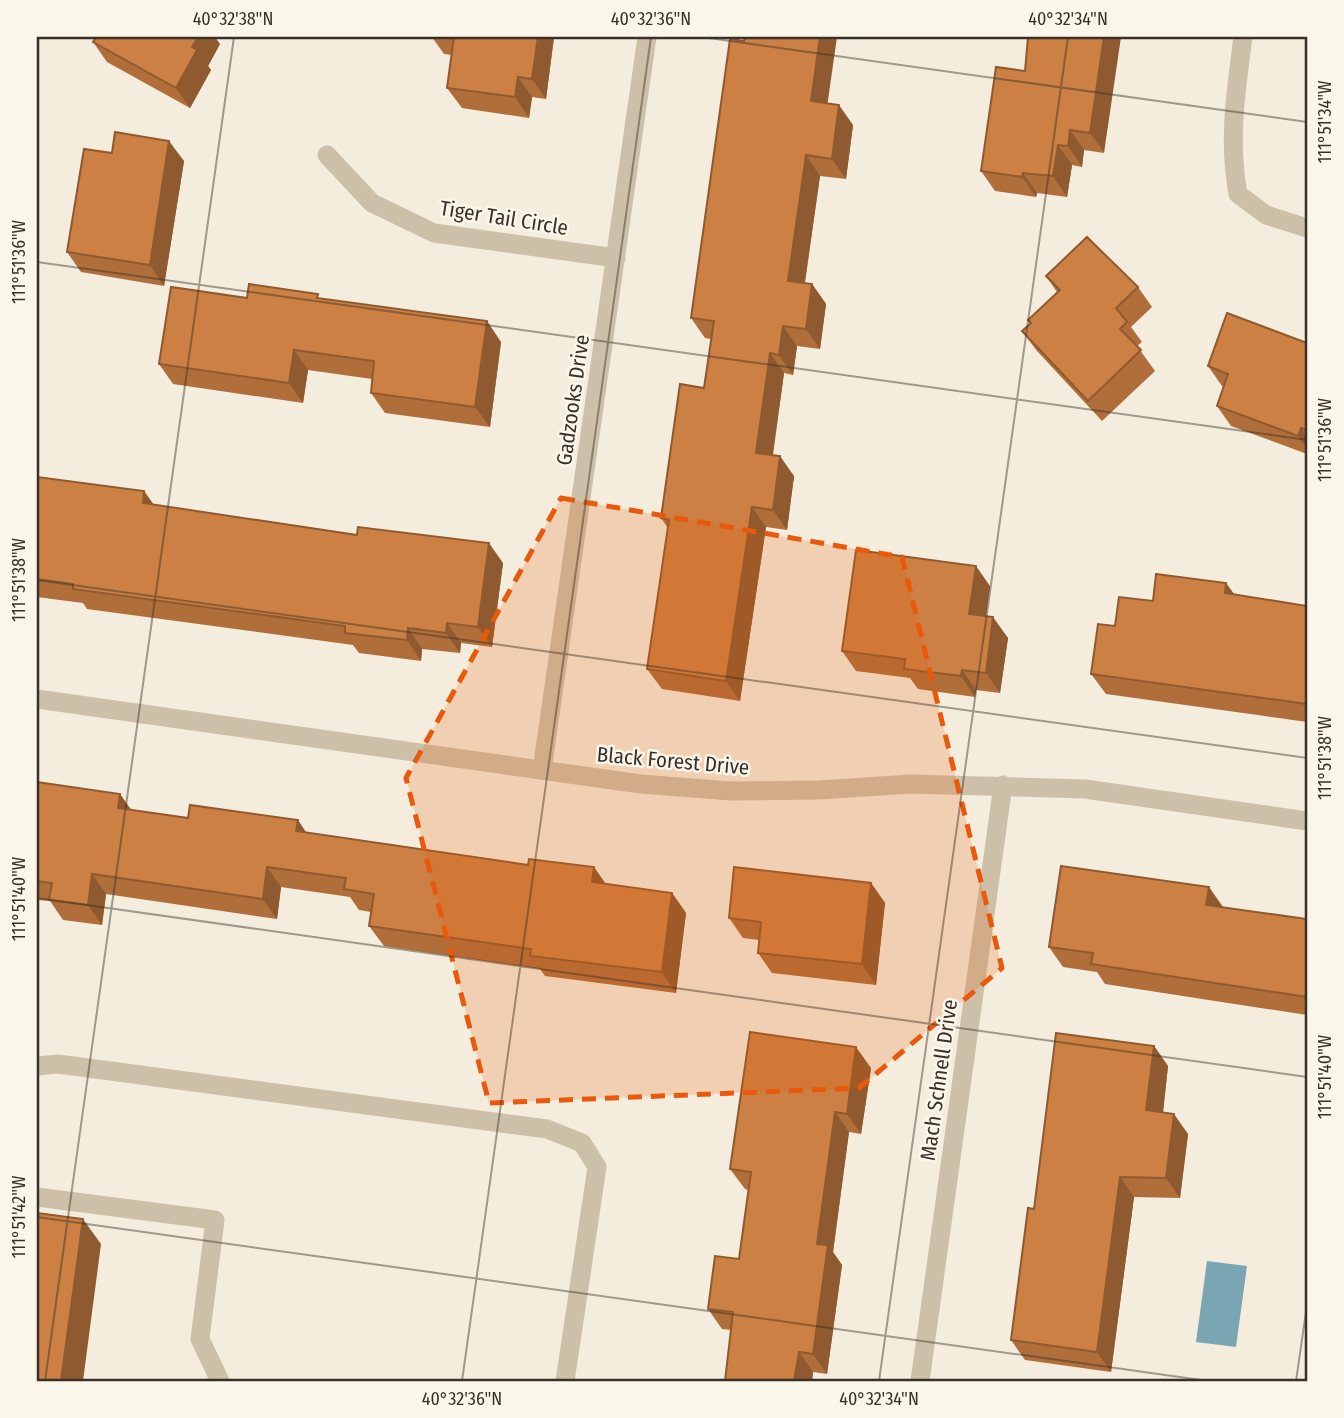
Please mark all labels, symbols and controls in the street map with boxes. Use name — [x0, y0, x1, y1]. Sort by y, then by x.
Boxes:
text: 40°32'38"N — [193, 8, 273, 30]
text: 40°32'36"N — [611, 8, 691, 30]
text: 40°32'34"N — [1028, 8, 1108, 30]
text: 111°51'34"W — [1314, 80, 1336, 164]
street label: Tiger Tail Circle — [438, 195, 570, 241]
text: 111°51'36"W — [8, 219, 30, 304]
street label: Gadzooks Drive — [551, 333, 595, 467]
text: 111°51'36"W — [1314, 397, 1336, 482]
text: 111°51'38"W — [8, 537, 30, 622]
text: 111°51'38"W — [1314, 715, 1336, 800]
street label: Black Forest Drive — [596, 741, 750, 781]
text: 111°51'40"W — [8, 856, 30, 941]
street label: Mach Schnell Drive — [915, 998, 963, 1162]
text: 111°51'40"W — [1314, 1034, 1336, 1119]
text: 111°51'42"W — [8, 1175, 30, 1259]
text: 40°32'36"N — [422, 1388, 502, 1410]
text: 40°32'34"N — [839, 1388, 919, 1410]

